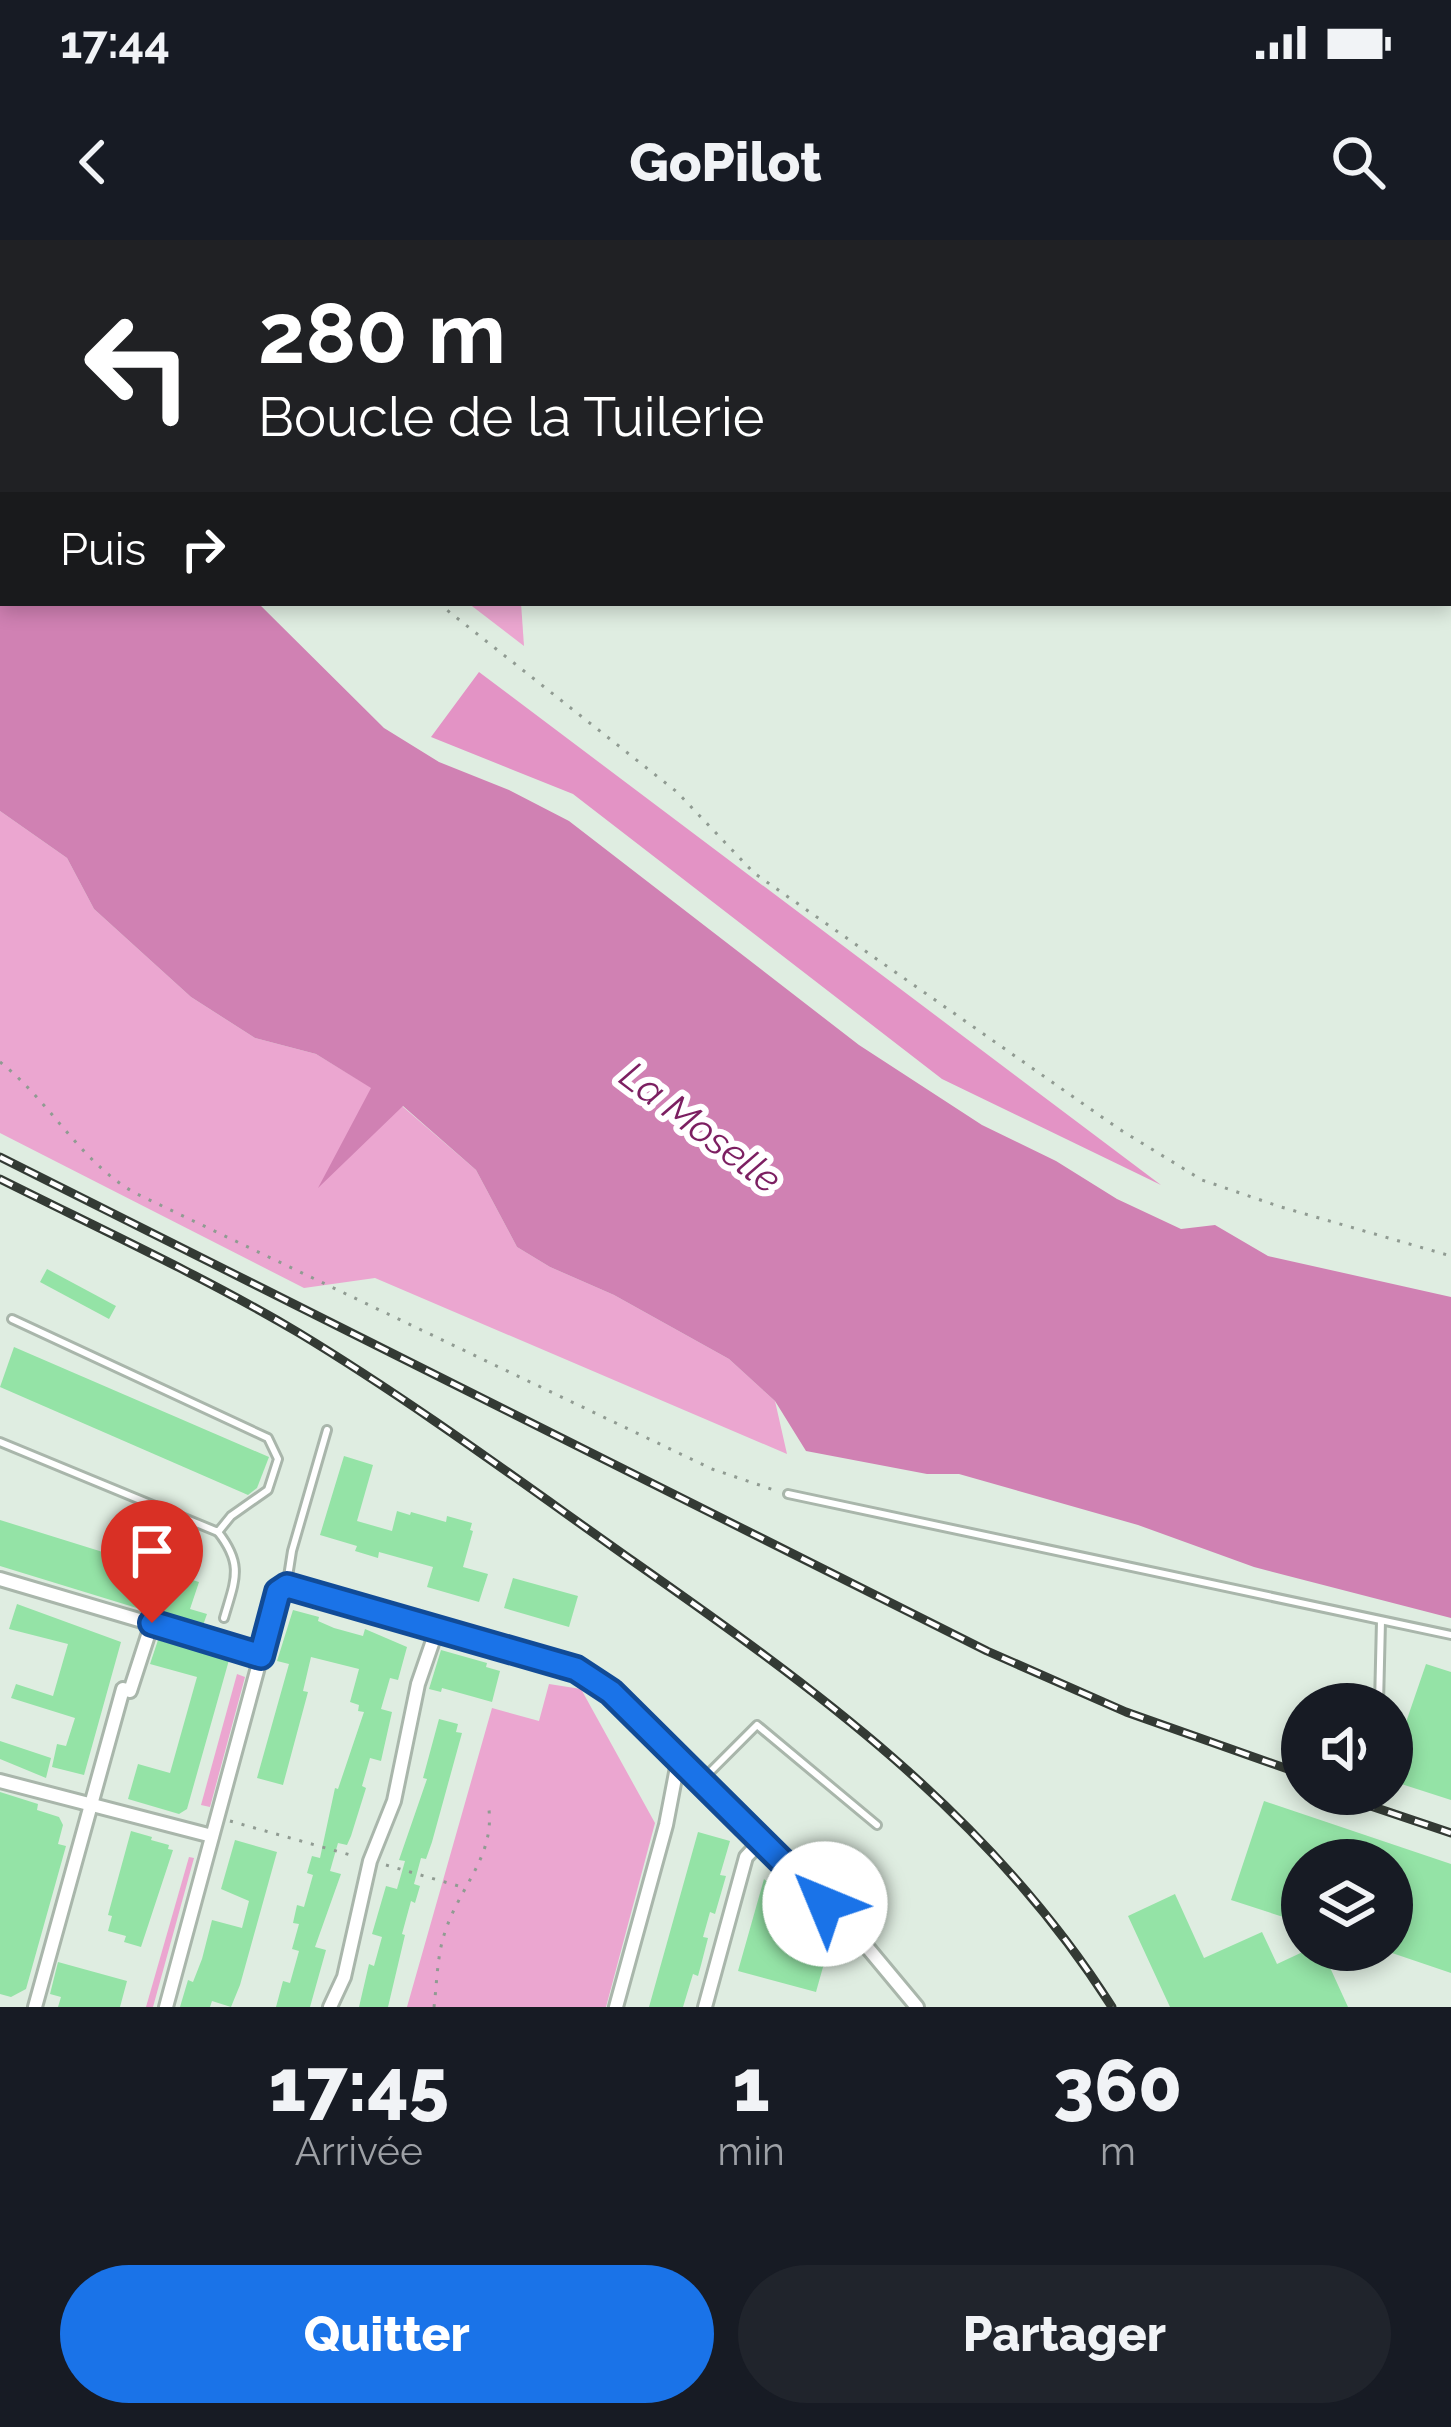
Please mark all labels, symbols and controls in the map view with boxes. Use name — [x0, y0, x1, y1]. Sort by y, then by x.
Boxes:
text: 17:44 — [60, 16, 170, 69]
icon: back — [60, 129, 126, 195]
icon: search — [1325, 129, 1391, 195]
text: GoPilot — [629, 130, 822, 194]
text: 280 m — [258, 284, 506, 383]
icon: left — [60, 288, 216, 444]
text: Boucle de la Tuilerie — [258, 385, 764, 449]
icon: right — [170, 516, 236, 582]
text: Puis — [60, 523, 146, 576]
water label: La Moselle — [612, 1052, 790, 1202]
pin — [101, 1500, 203, 1623]
icon: arrive — [119, 1518, 185, 1584]
map controls — [1281, 1683, 1413, 1971]
button: sound — [1281, 1683, 1413, 1815]
button: layers — [1281, 1839, 1413, 1971]
position arrow — [762, 1841, 888, 1967]
text: 17:45 — [269, 2043, 449, 2128]
text: 1 — [733, 2043, 770, 2128]
text: 360 — [1053, 2043, 1182, 2128]
text: Arrivée — [295, 2128, 423, 2174]
text: min — [718, 2128, 785, 2174]
text: m — [1100, 2128, 1136, 2174]
button: Quitter — [60, 2265, 714, 2403]
button: Partager — [738, 2265, 1391, 2403]

